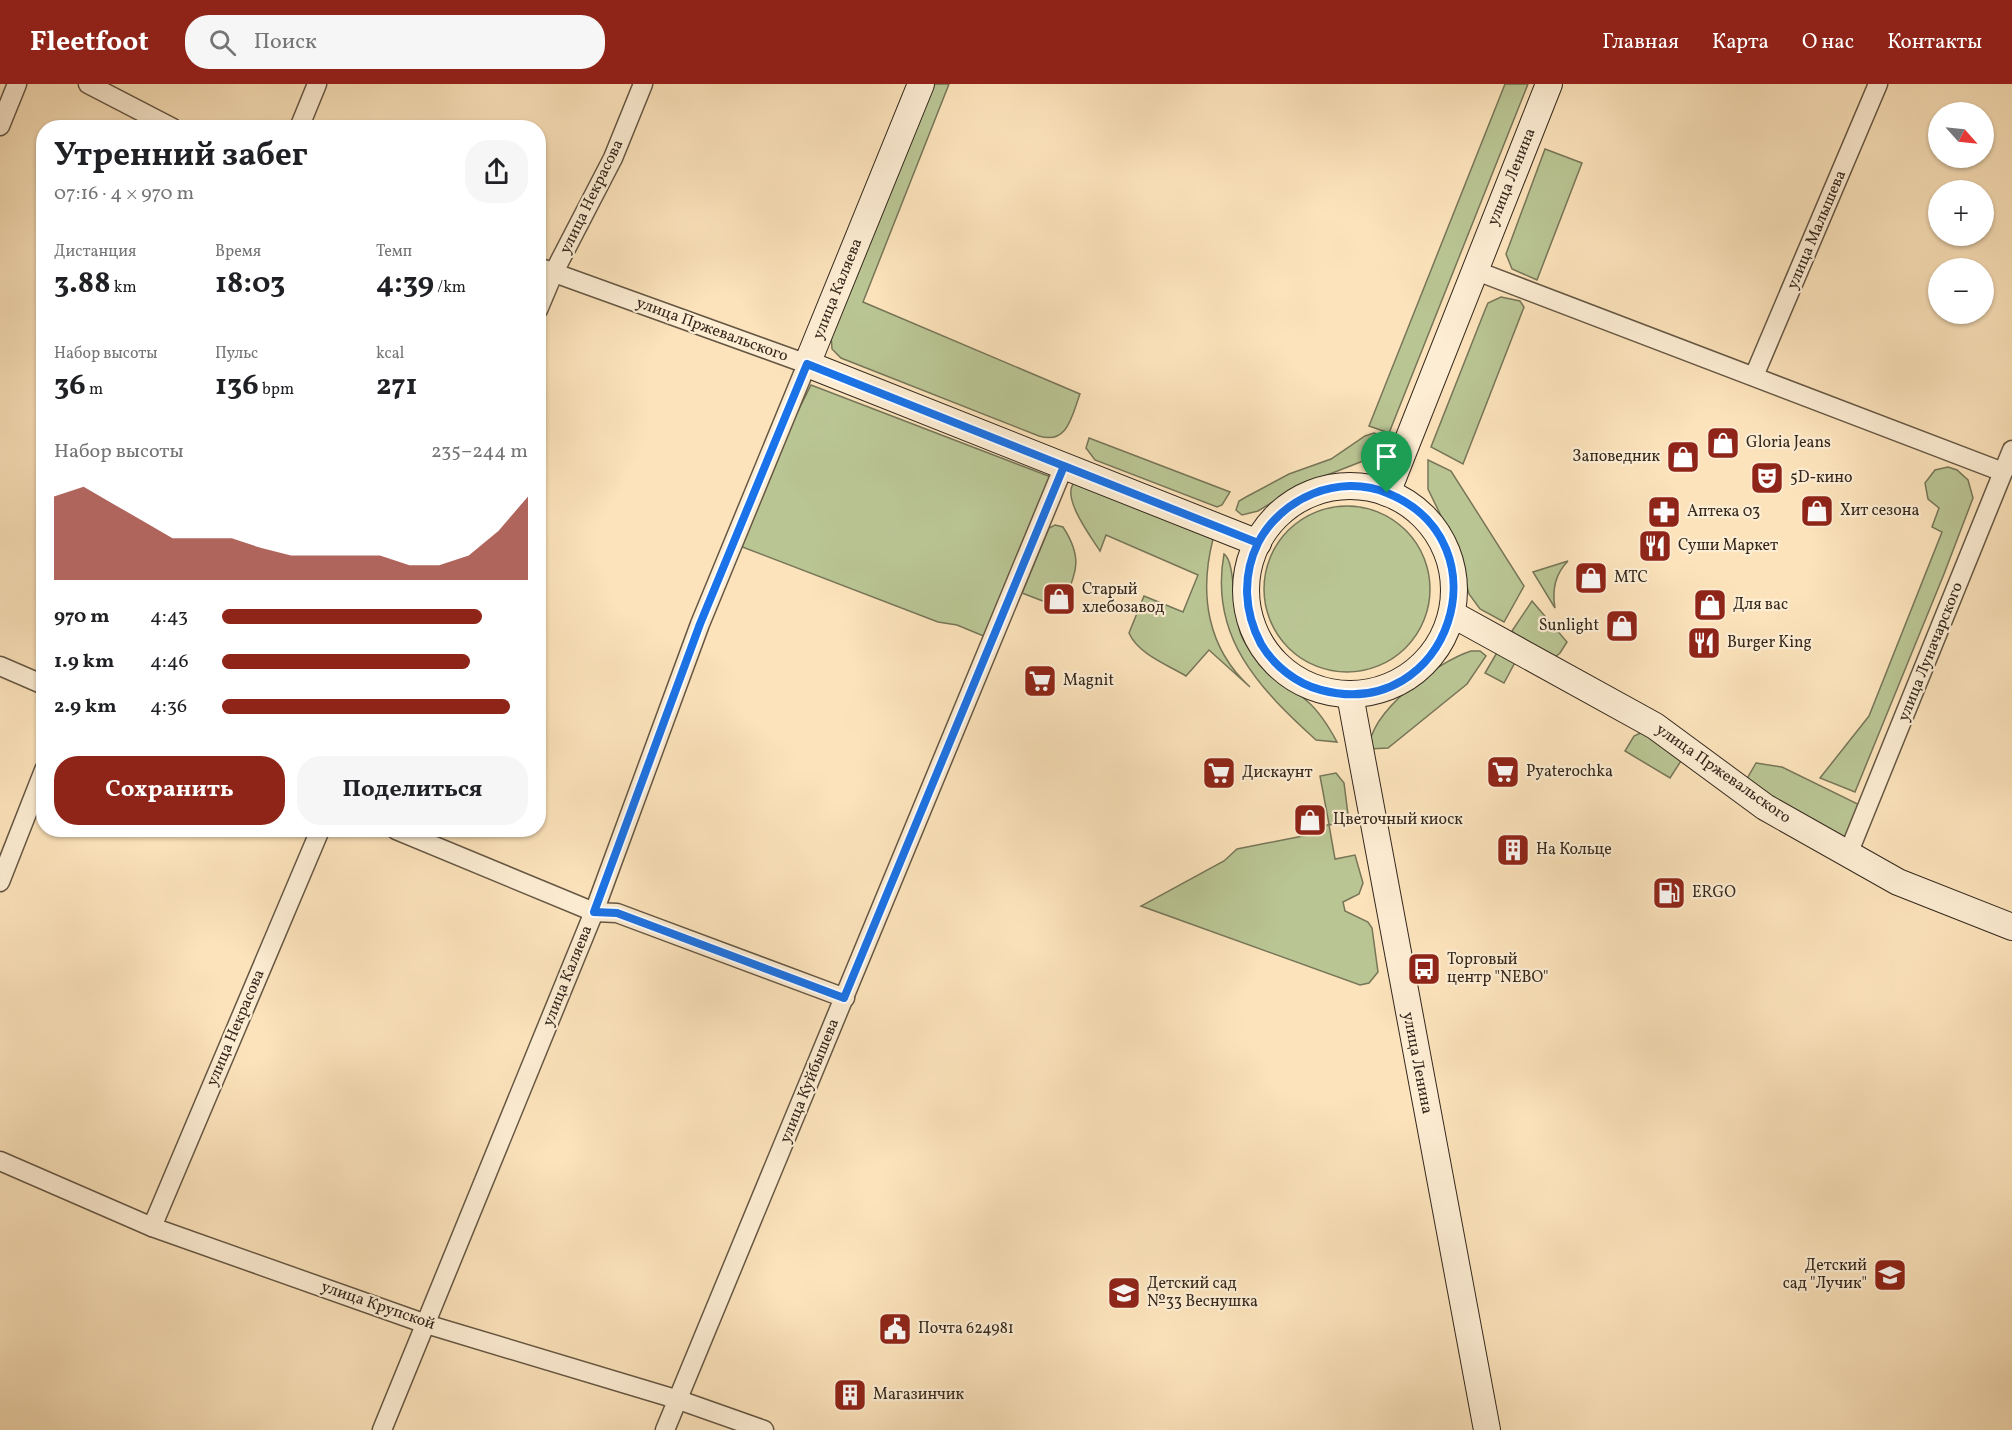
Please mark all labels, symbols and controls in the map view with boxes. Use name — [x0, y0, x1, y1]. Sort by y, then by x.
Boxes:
search box — [185, 15, 605, 69]
text: Fleetfoot — [30, 23, 149, 62]
icon: search — [206, 26, 239, 59]
text: Поиск — [254, 27, 317, 58]
text: Главная — [1602, 28, 1679, 57]
text: Карта — [1712, 28, 1769, 57]
text: О нас — [1802, 28, 1854, 57]
text: Контакты — [1887, 28, 1982, 57]
north arrow — [1928, 102, 1994, 168]
map controls — [1928, 102, 1994, 324]
street label: улица Ленина — [1482, 125, 1542, 229]
text: Утренний забег — [54, 134, 308, 180]
street label: улица Некрасова — [555, 136, 629, 258]
button: share — [465, 140, 528, 203]
street label: улица Малышева — [1782, 167, 1852, 293]
text: 07:16 · 4 × 970 m — [54, 180, 194, 208]
button: + — [1928, 180, 1994, 246]
street label: улица Каляева — [808, 235, 868, 343]
text: Дистанция — [54, 241, 136, 263]
text: Время — [215, 241, 261, 263]
text: Темп — [376, 241, 412, 263]
button: − — [1928, 258, 1994, 324]
text: 3.88 — [54, 263, 111, 305]
text: 18:03 — [215, 263, 285, 305]
text: 4:39 — [376, 263, 434, 305]
text: km — [111, 277, 137, 299]
text: /km — [434, 277, 466, 299]
street label: улица Пржевальского — [633, 292, 791, 368]
text: Набор высоты — [54, 343, 158, 365]
text: Пульс — [215, 343, 258, 365]
text: kcal — [376, 343, 404, 365]
text: 36 — [54, 365, 86, 407]
text: 136 — [215, 365, 259, 407]
text: 271 — [376, 365, 418, 407]
text: m — [86, 379, 103, 401]
text: bpm — [259, 379, 294, 401]
shop icon: Gloria Jeans — [1705, 425, 1741, 461]
pin — [1361, 431, 1412, 493]
place label: Gloria Jeans — [1746, 432, 1831, 454]
text: Набор высоты — [54, 438, 184, 466]
text: 235–244 m — [431, 438, 528, 466]
shop icon: Заповедник — [1665, 439, 1701, 475]
icon: arrive — [1370, 440, 1403, 473]
place label: Заповедник — [1572, 446, 1660, 468]
theatre icon: 5D-кино — [1749, 460, 1785, 496]
place label: 5D-кино — [1790, 467, 1853, 489]
shop icon: Хит сезона — [1799, 493, 1835, 529]
pharmacy icon: Аптека 03 — [1646, 494, 1682, 530]
place label: Хит сезона — [1840, 500, 1919, 522]
place label: Аптека 03 — [1687, 501, 1760, 523]
restaurant icon: Суши Маркет — [1637, 528, 1673, 564]
place label: Суши Маркет — [1678, 535, 1778, 557]
shop icon: МТС — [1573, 560, 1609, 596]
place label: МТС — [1614, 567, 1648, 589]
place label: Старый хлебозавод — [1082, 579, 1164, 619]
street label: улица Луначарского — [1893, 579, 1969, 725]
shop icon: Старый хлебозавод — [1041, 581, 1077, 617]
shop icon: Для вас — [1692, 587, 1728, 623]
place label: Для вас — [1733, 594, 1788, 616]
text: 970 m — [54, 603, 110, 631]
text: 4:43 — [150, 603, 188, 631]
shop icon: Sunlight — [1604, 608, 1640, 644]
place label: Sunlight — [1539, 615, 1599, 637]
restaurant icon: Burger King — [1686, 625, 1722, 661]
place label: Burger King — [1727, 632, 1812, 654]
text: 1.9 km — [54, 648, 114, 676]
text: 4:46 — [150, 648, 189, 676]
supermarket icon: Magnit — [1022, 663, 1058, 699]
place label: Magnit — [1063, 670, 1114, 692]
text: 2.9 km — [54, 693, 117, 721]
text: 4:36 — [150, 693, 187, 721]
street label: улица Пржевальского — [1651, 719, 1795, 829]
supermarket icon: Pyaterochka — [1485, 754, 1521, 790]
supermarket icon: Дискаунт — [1201, 755, 1237, 791]
button: Сохранить — [54, 756, 285, 825]
button: Поделиться — [297, 756, 528, 825]
place label: Pyaterochka — [1526, 761, 1613, 783]
place label: Дискаунт — [1242, 762, 1313, 784]
shop icon: Цветочный киоск — [1292, 802, 1328, 838]
place label: Цветочный киоск — [1333, 809, 1463, 831]
building icon: На Кольце — [1495, 832, 1531, 868]
place label: На Кольце — [1536, 839, 1612, 861]
fuel station icon: ERGO — [1651, 875, 1687, 911]
place label: ERGO — [1692, 882, 1736, 904]
street label: улица Каляева — [538, 922, 598, 1030]
place label: Торговый центр "NEBO" — [1447, 949, 1549, 989]
bus stop icon: Торговый центр "NEBO" — [1406, 951, 1442, 987]
street label: улица Некрасова — [201, 966, 271, 1090]
street label: улица Ленина — [1396, 1010, 1438, 1116]
street label: улица Куйбышева — [775, 1015, 845, 1147]
place label: Детский сад "Лучик" — [1783, 1255, 1867, 1295]
school or university icon: Детский сад "Лучик" — [1872, 1257, 1908, 1293]
place label: Детский сад №33 Веснушка — [1147, 1273, 1258, 1313]
school or university icon: Детский сад №33 Веснушка — [1106, 1275, 1142, 1311]
street label: улица Крупской — [318, 1276, 438, 1336]
public building icon: Почта 624981 — [877, 1311, 913, 1347]
place label: Почта 624981 — [918, 1318, 1014, 1340]
building icon: Магазинчик — [832, 1377, 868, 1413]
place label: Магазинчик — [873, 1384, 965, 1406]

